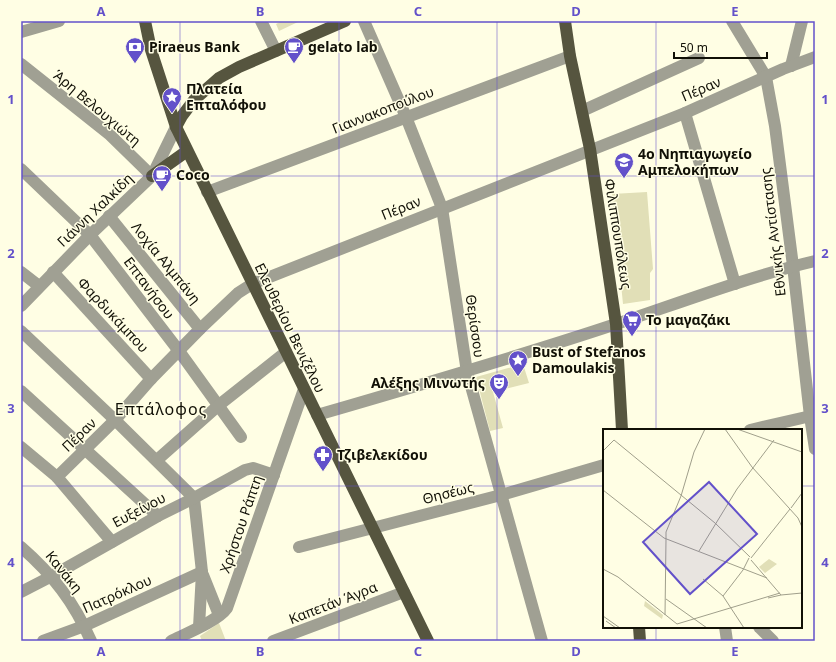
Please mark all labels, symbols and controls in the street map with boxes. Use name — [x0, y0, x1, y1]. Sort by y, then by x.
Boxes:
text: A — [97, 2, 106, 20]
text: B — [256, 2, 264, 20]
text: C — [414, 2, 422, 20]
text: D — [571, 2, 581, 20]
text: E — [731, 2, 739, 20]
scale bar — [674, 34, 767, 60]
bank icon: Piraeus Bank — [124, 36, 146, 64]
cafe icon: gelato lab — [283, 36, 305, 64]
place label: Piraeus Bank — [149, 37, 240, 56]
place label: gelato lab — [308, 37, 378, 56]
text: 50 m — [680, 39, 708, 56]
street label: Άρη Βελουχιώτη — [49, 65, 145, 150]
street label: Πέραν — [678, 72, 723, 105]
place label: Πλατεία Επταλόφου — [186, 79, 267, 114]
street label: Γιαννακοπούλου — [329, 81, 436, 138]
place icon: Πλατεία Επταλόφου — [161, 86, 183, 114]
text: 1 — [7, 90, 15, 108]
text: 1 — [821, 90, 829, 108]
place label: 4ο Νηπιαγωγείο Αμπελοκήπων — [638, 144, 752, 179]
school or university icon: 4ο Νηπιαγωγείο Αμπελοκήπων — [613, 151, 635, 179]
cafe icon: Coco — [151, 164, 173, 192]
place label: Coco — [176, 165, 210, 184]
street label: Εθνικής Αντίστασης — [755, 166, 790, 297]
street label: Γιάννη Χαλκίδη — [53, 169, 137, 251]
street label: Φιλιππουπόλεως — [600, 177, 637, 291]
street label: Πέραν — [378, 191, 423, 224]
street label: Λοχία Αλμπάνη — [128, 218, 205, 308]
text: 2 — [7, 244, 15, 262]
text: 2 — [821, 244, 829, 262]
street label: Επτανήσου — [120, 253, 179, 323]
street label: Ελευθερίου Βενιζέλου — [251, 260, 330, 396]
street label: Φαρδυκάμπου — [74, 273, 153, 356]
street label: Θερίσσου — [462, 293, 489, 359]
supermarket icon: Το μαγαζάκι — [621, 309, 643, 337]
place label: Το μαγαζάκι — [646, 310, 731, 329]
place label: Bust of Stefanos Damoulakis — [532, 342, 646, 377]
place icon: Bust of Stefanos Damoulakis — [507, 349, 529, 377]
theatre icon: Αλέξης Μινωτής — [488, 372, 510, 400]
place label: Αλέξης Μινωτής — [371, 373, 485, 392]
district label: Επτάλοφος — [115, 398, 207, 420]
text: 3 — [7, 399, 15, 417]
text: 3 — [821, 399, 829, 417]
street label: Πέραν — [57, 414, 100, 456]
inset map — [603, 429, 802, 628]
pharmacy icon: Τζιβελεκίδου — [312, 444, 334, 472]
place label: Τζιβελεκίδου — [337, 445, 428, 464]
street label: Χρήστου Ράπτη — [215, 472, 266, 575]
street label: Θησέως — [420, 477, 476, 508]
street label: Ευξείνου — [109, 488, 169, 532]
street label: Κανάκη — [42, 547, 87, 597]
text: 4 — [7, 553, 15, 571]
text: 4 — [821, 553, 829, 571]
street label: Πατρόκλου — [79, 570, 154, 617]
street label: Καπετάν Άγρα — [286, 577, 380, 628]
text: A — [97, 642, 106, 660]
text: B — [256, 642, 264, 660]
text: C — [414, 642, 422, 660]
text: D — [571, 642, 581, 660]
text: E — [731, 642, 739, 660]

